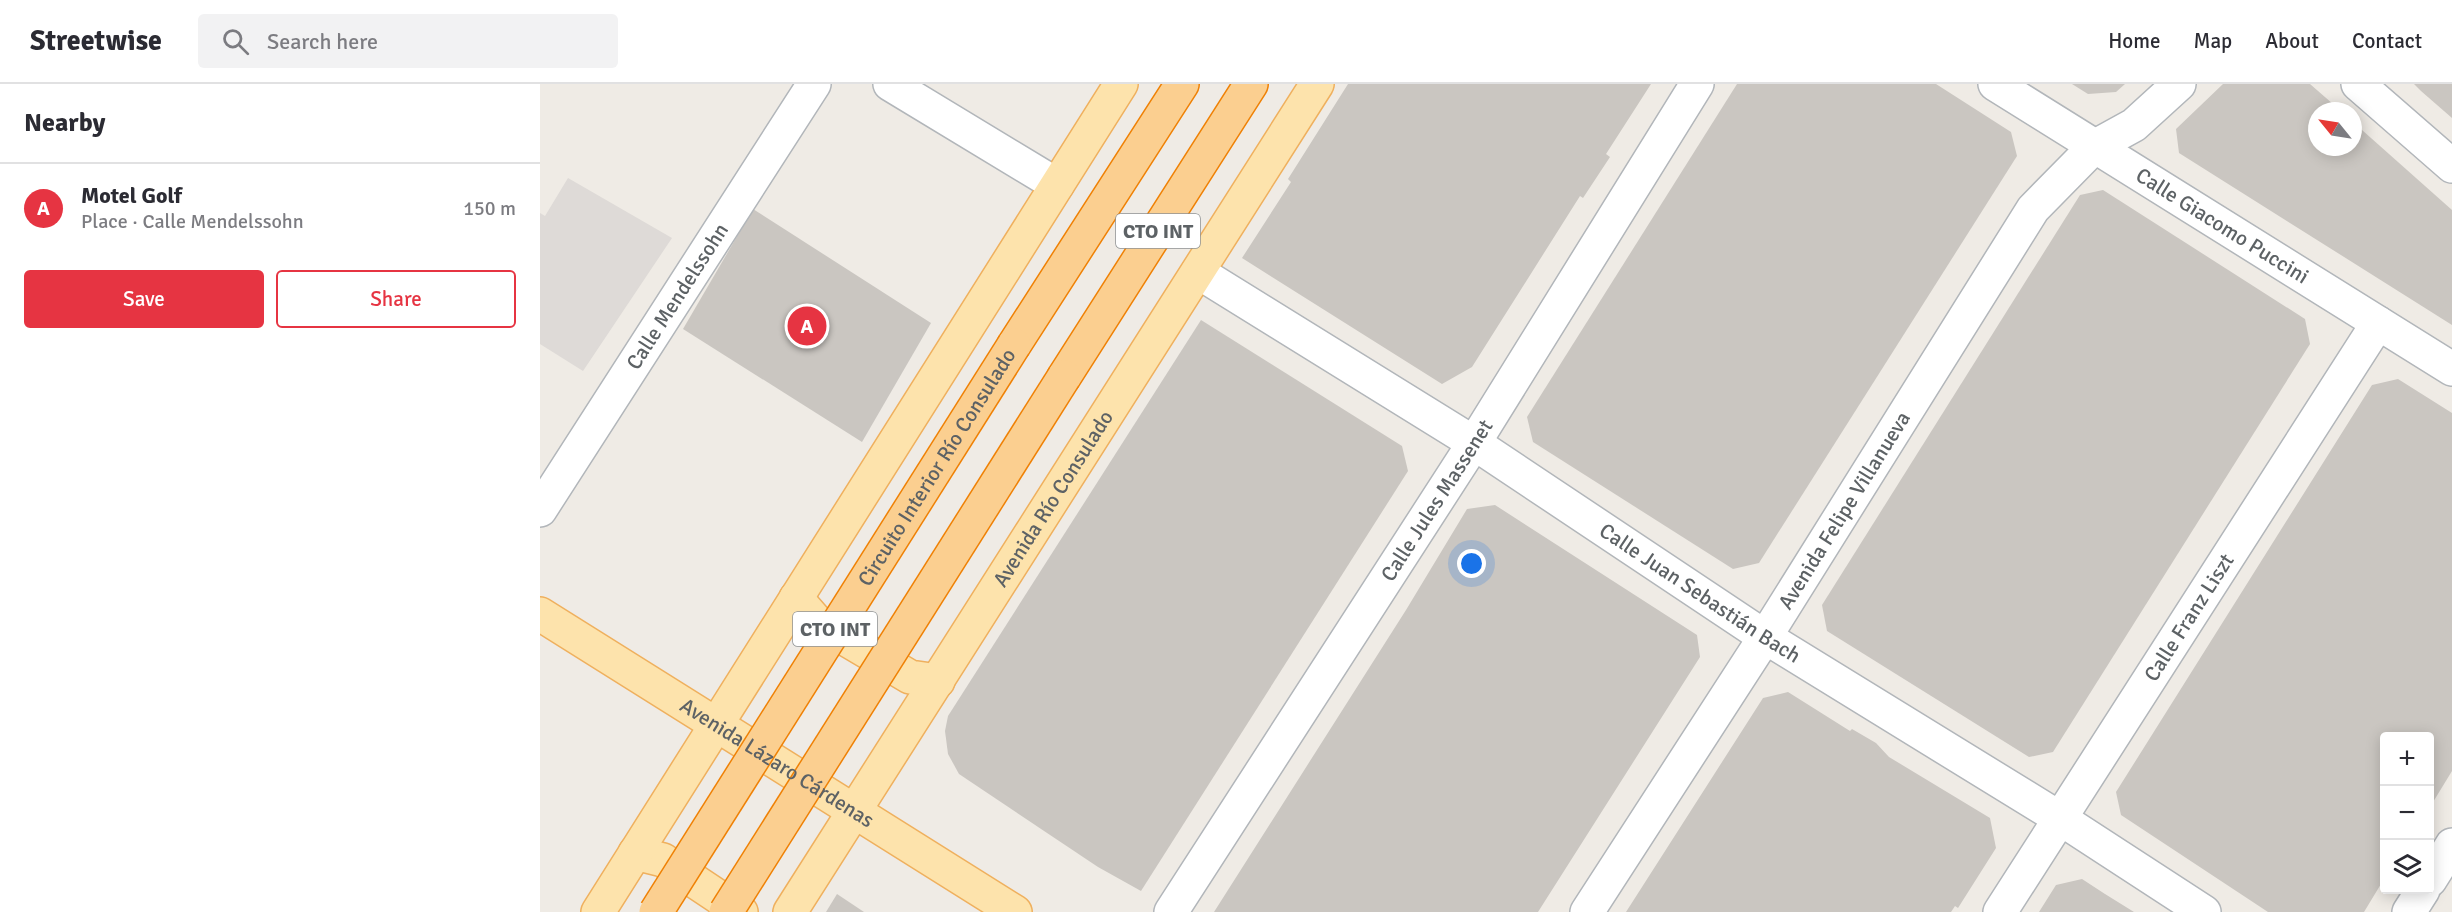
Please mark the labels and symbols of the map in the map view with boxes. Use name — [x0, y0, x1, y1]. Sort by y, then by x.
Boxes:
north arrow — [2308, 102, 2362, 156]
street label: Calle Giacomo Puccini — [2131, 162, 2314, 289]
road number: CTO INT — [1116, 214, 1200, 248]
street label: Calle Mendelssohn — [621, 218, 734, 375]
pin: A — [788, 304, 826, 348]
street label: Circuito Interior Río Consulado — [852, 344, 1022, 591]
street label: Avenida Río Consulado — [987, 405, 1119, 592]
street label: Avenida Felipe Villanueva — [1773, 407, 1916, 614]
street label: Calle Jules Massenet — [1375, 415, 1498, 586]
street label: Calle Juan Sebastián Bach — [1595, 517, 1805, 669]
your location — [1457, 549, 1486, 578]
street label: Calle Franz Liszt — [2138, 549, 2240, 686]
road number: CTO INT — [793, 612, 877, 646]
street label: Avenida Lázaro Cárdenas — [675, 692, 879, 833]

